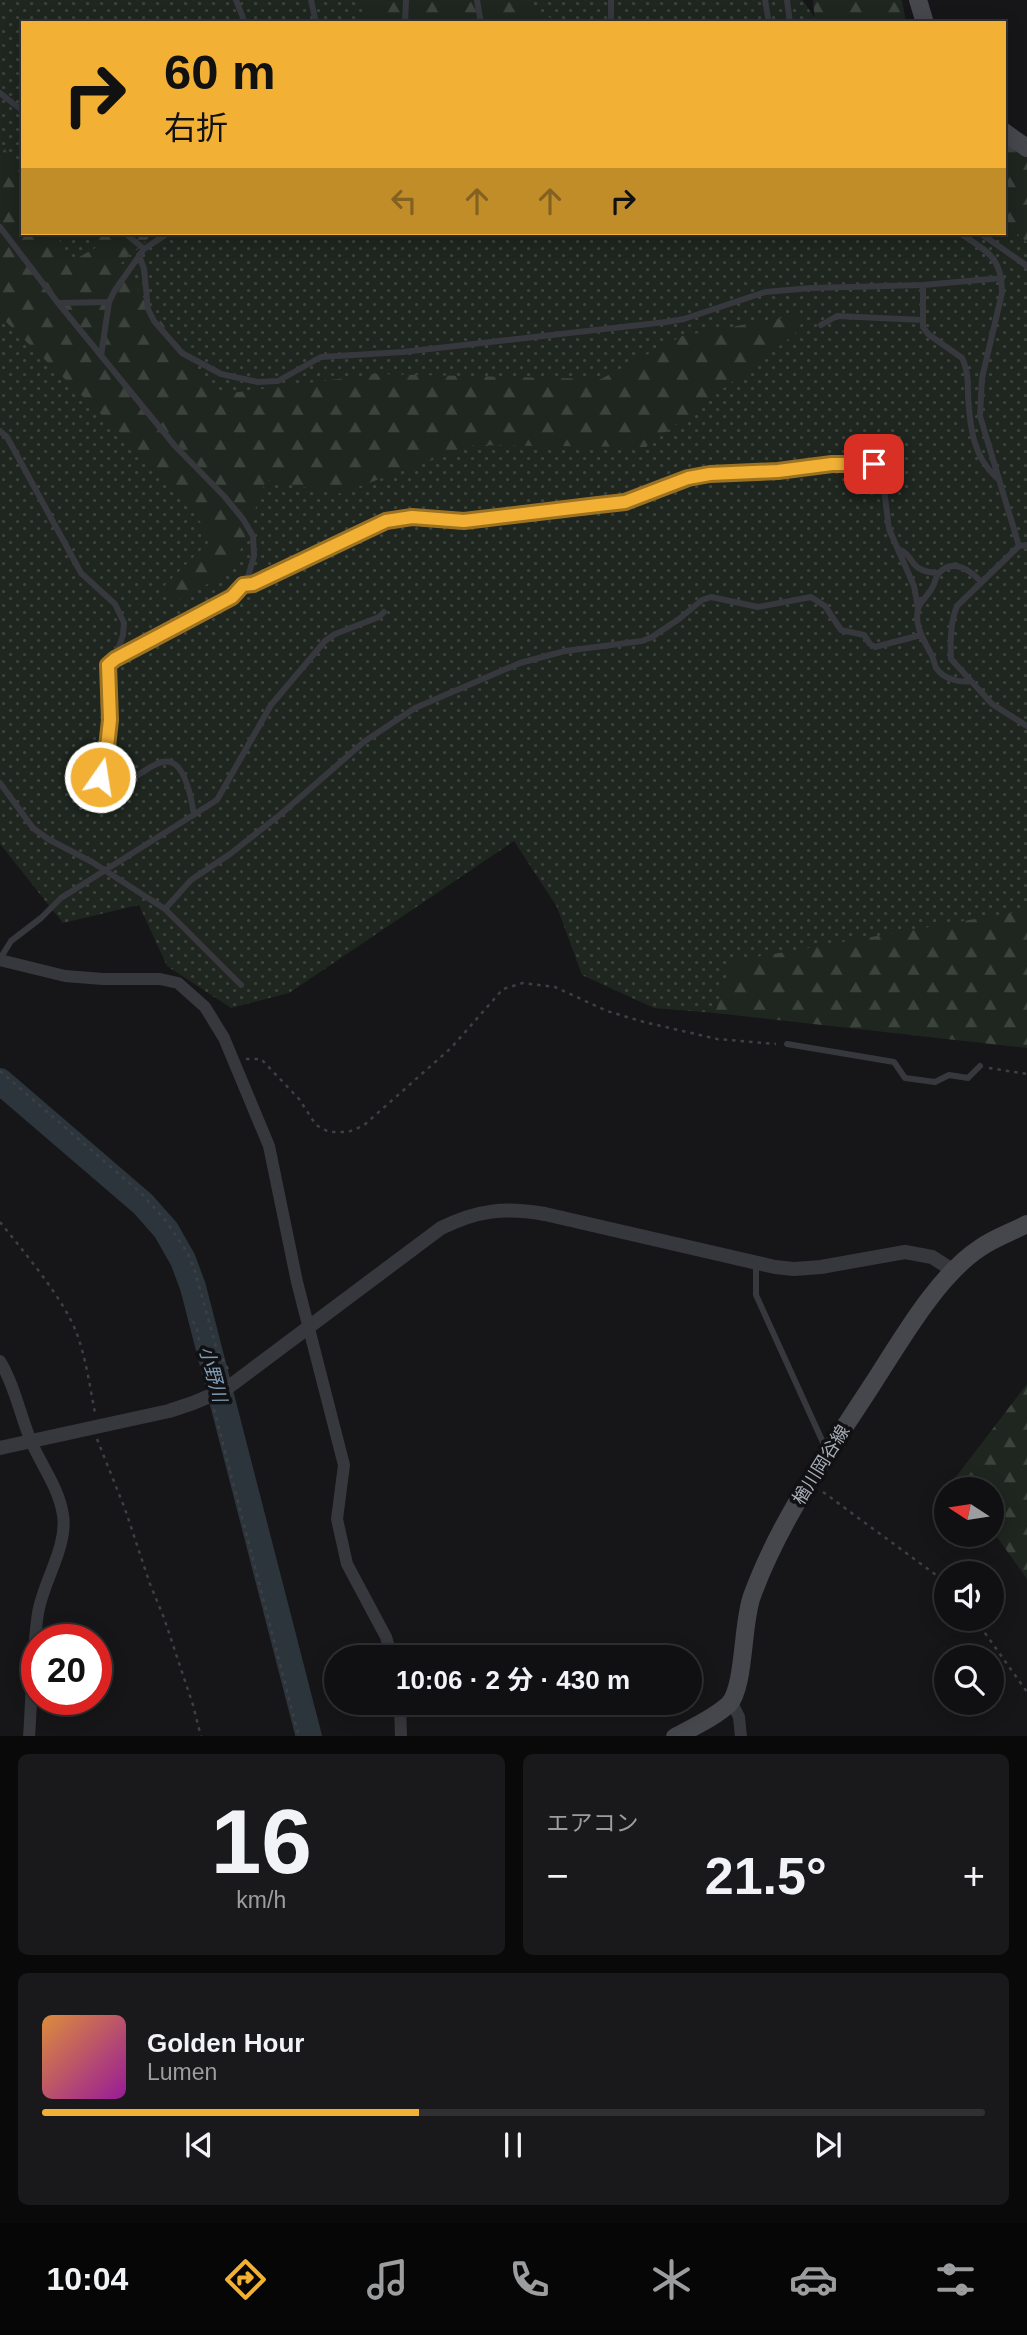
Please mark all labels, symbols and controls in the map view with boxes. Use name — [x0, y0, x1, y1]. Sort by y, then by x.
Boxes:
text: 60 m — [164, 45, 276, 99]
icon: right — [49, 49, 140, 140]
text: 右折 — [164, 110, 228, 146]
icon: left — [385, 182, 423, 220]
icon: ahead — [458, 182, 496, 220]
icon: ahead — [531, 182, 569, 220]
icon: right — [604, 182, 642, 220]
pin — [844, 434, 904, 494]
icon: arrive — [855, 445, 893, 483]
position arrow — [63, 740, 137, 814]
water label: 小野川 — [195, 1344, 231, 1406]
street label: 楢川岡谷線 — [789, 1422, 853, 1508]
north arrow — [934, 1477, 1004, 1547]
map controls — [934, 1477, 1004, 1715]
button: sound — [934, 1561, 1004, 1631]
speed limit sign: 20 — [21, 1624, 112, 1715]
button: search — [934, 1645, 1004, 1715]
text: 10:06 · 2 分 · 430 m — [396, 1665, 630, 1695]
text: 16 — [211, 1791, 312, 1892]
text: エアコン — [547, 1810, 639, 1836]
text: 21.5° — [705, 1847, 827, 1905]
text: − — [547, 1855, 569, 1897]
text: + — [963, 1855, 985, 1897]
text: km/h — [236, 1887, 286, 1913]
text: Golden Hour — [147, 2028, 304, 2058]
text: Lumen — [147, 2059, 217, 2085]
icon: previous — [180, 2126, 218, 2164]
icon: pause — [494, 2126, 532, 2164]
icon: next — [809, 2126, 847, 2164]
icon: directions — [221, 2255, 270, 2304]
icon: music — [363, 2255, 412, 2304]
icon: phone — [505, 2255, 554, 2304]
icon: climate — [647, 2255, 696, 2304]
icon: car — [789, 2255, 838, 2304]
icon: filters — [931, 2255, 980, 2304]
text: 10:04 — [47, 2261, 128, 2297]

